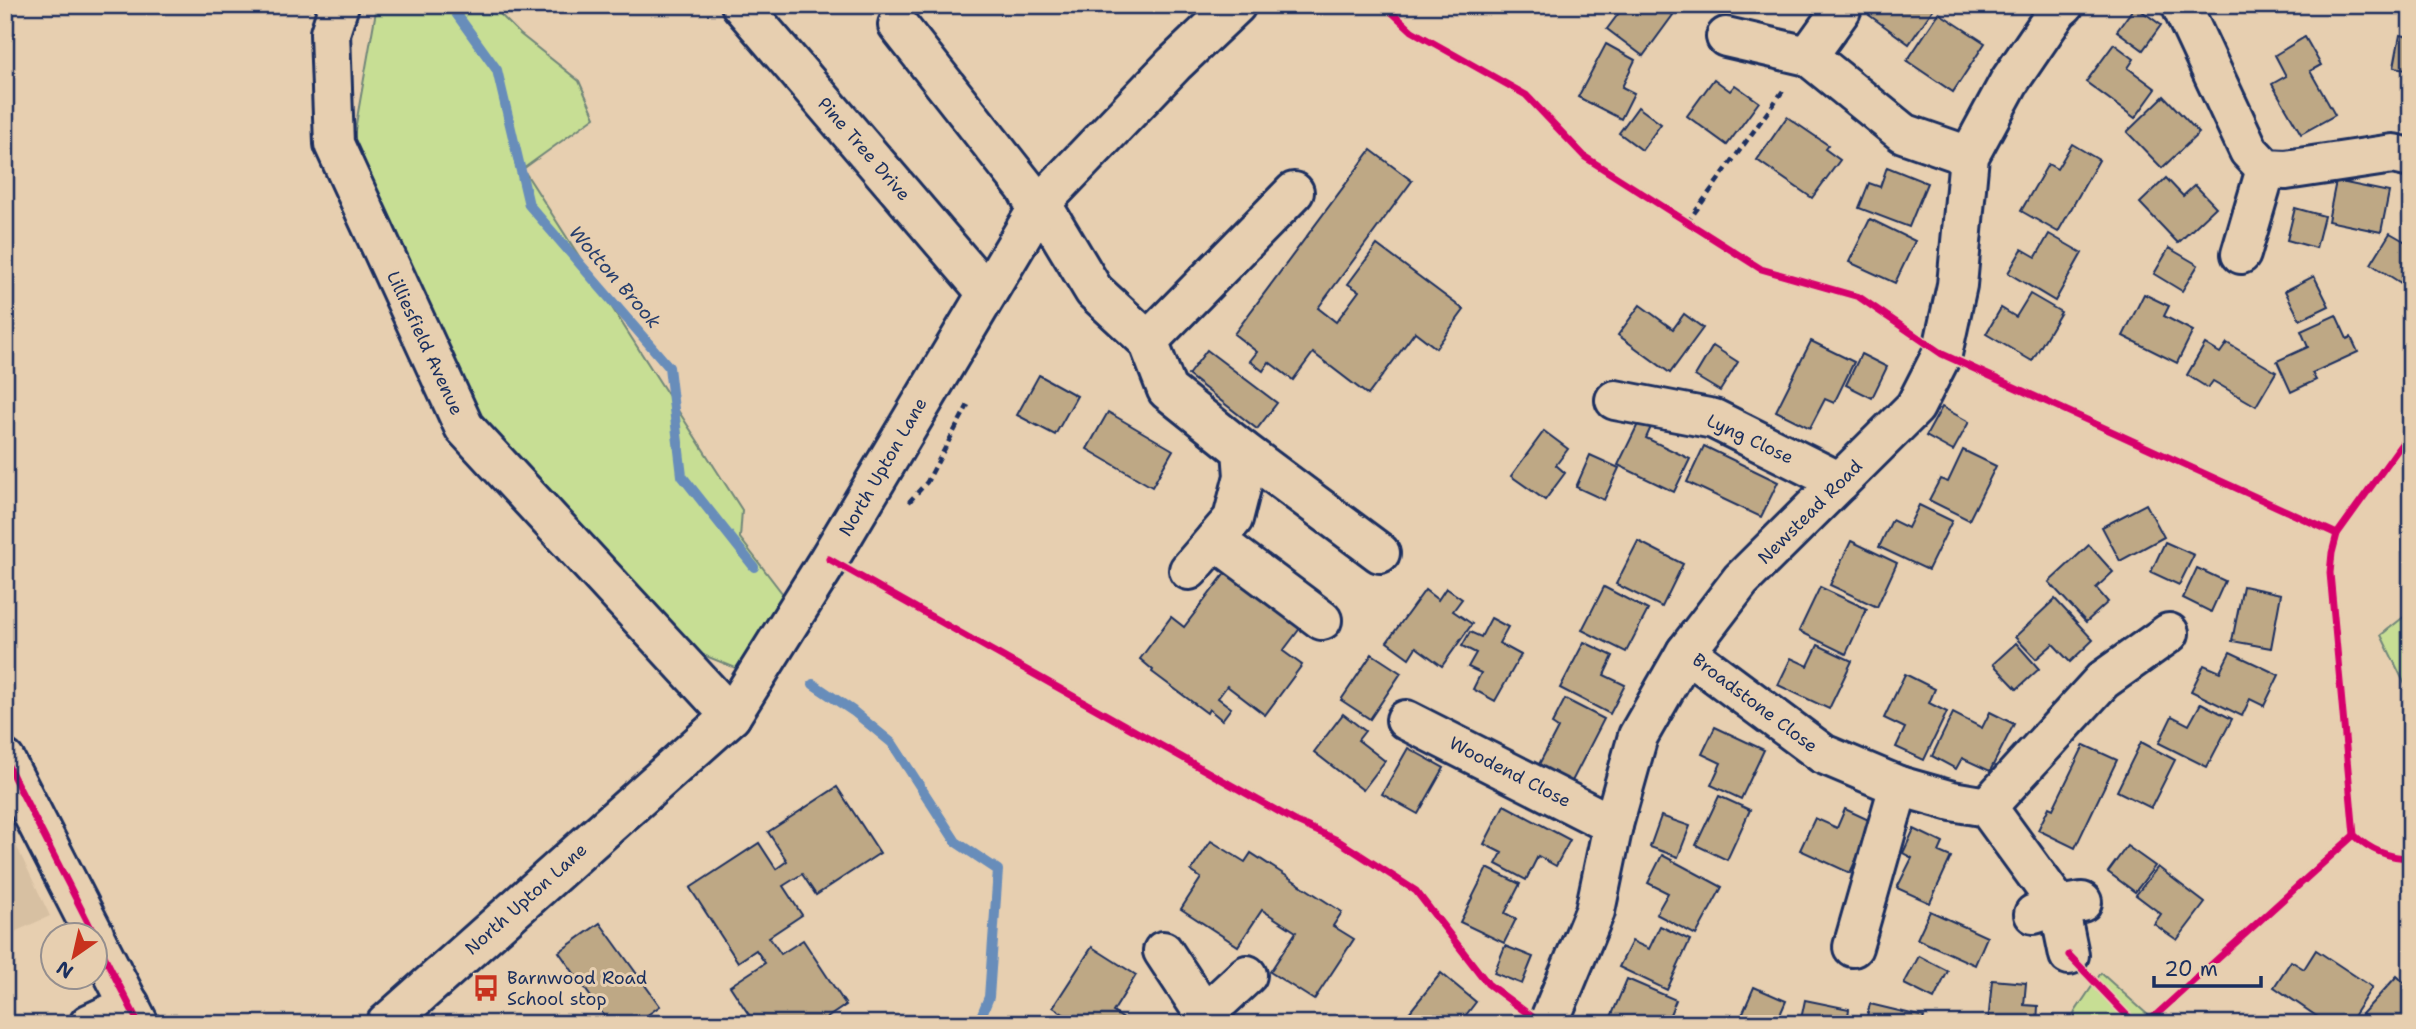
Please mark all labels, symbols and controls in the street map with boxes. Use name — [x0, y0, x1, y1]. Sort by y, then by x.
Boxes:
street label: Pine Tree Drive — [812, 92, 916, 206]
water label: Wotton Brook — [563, 220, 667, 334]
street label: Lilliesfield Avenue — [381, 267, 469, 419]
street label: North Upton Lane — [833, 393, 933, 541]
street label: Lyng Close — [1703, 408, 1797, 470]
street label: Newstead Road — [1753, 455, 1867, 569]
street label: Broadstone Close — [1687, 648, 1823, 758]
street label: Woodend Close — [1445, 731, 1575, 813]
street label: North Upton Lane — [460, 838, 592, 960]
north arrow — [38, 920, 108, 990]
scale bar — [2154, 945, 2260, 989]
text: N — [52, 955, 78, 984]
text: 20 m — [2164, 955, 2218, 983]
place label: Barnwood Road School stop — [507, 966, 647, 1011]
bus stop icon: Barnwood Road School stop — [471, 973, 501, 1003]

